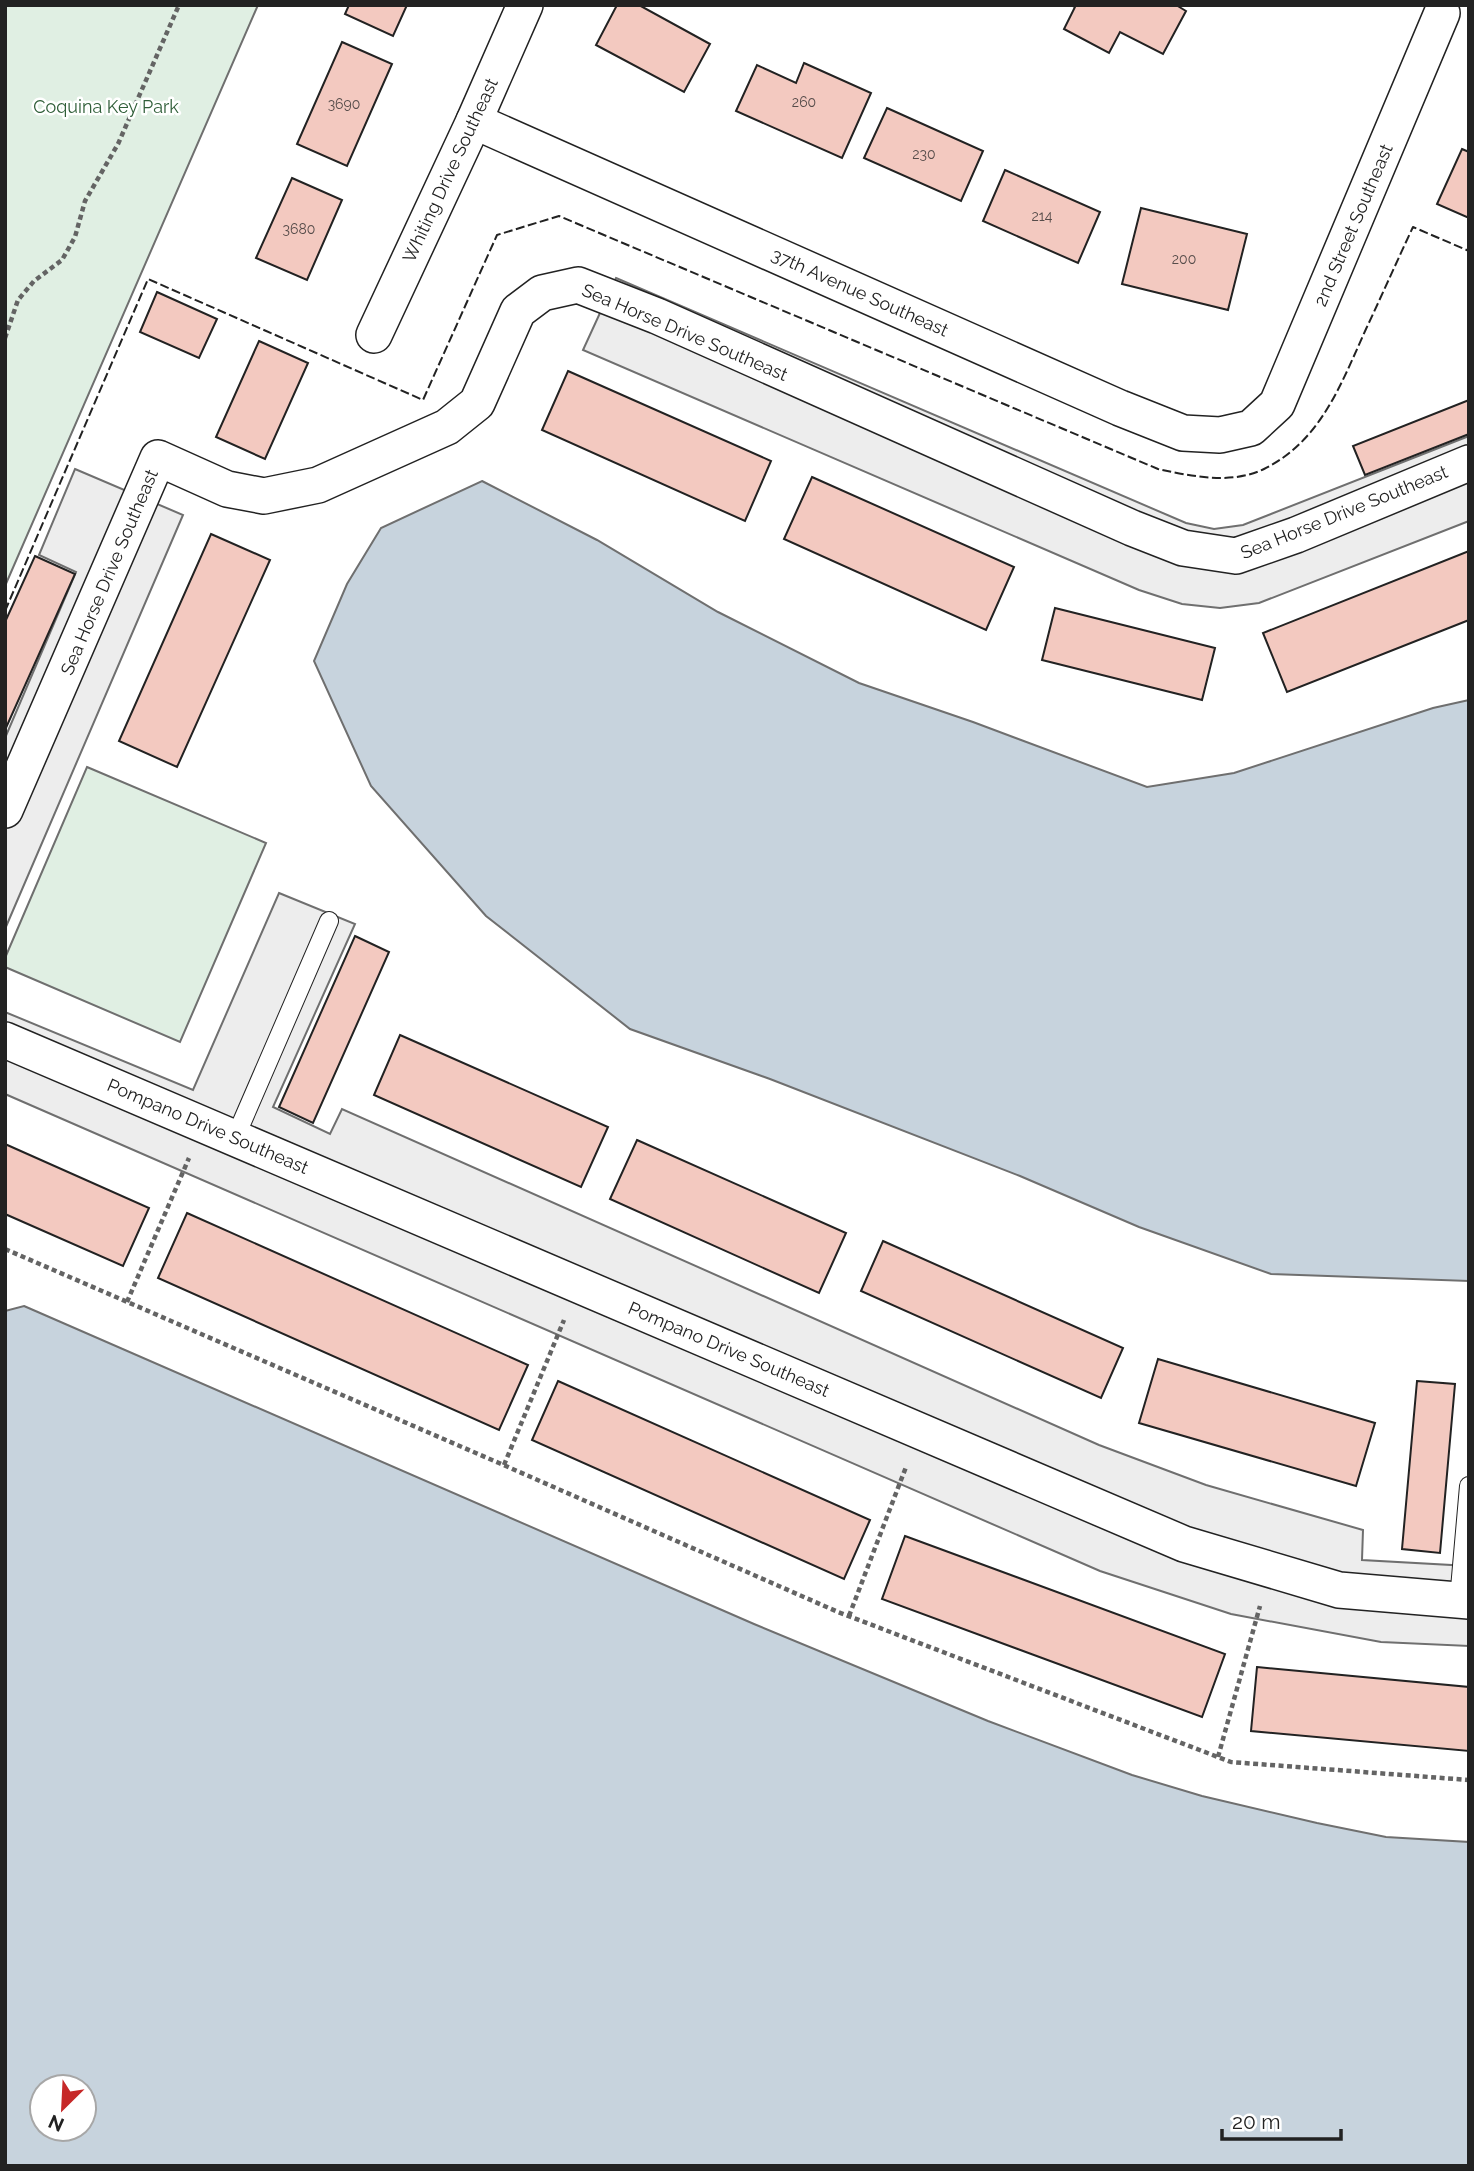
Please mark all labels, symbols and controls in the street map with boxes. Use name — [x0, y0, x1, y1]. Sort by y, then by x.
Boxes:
street label: Whiting Drive Southeast — [398, 75, 502, 265]
house number: 260 — [792, 94, 816, 110]
park label: Coquina Key Park — [33, 96, 179, 117]
house number: 3690 — [328, 96, 360, 112]
street label: 2nd Street Southeast — [1309, 141, 1397, 309]
house number: 230 — [912, 146, 936, 162]
house number: 214 — [1032, 208, 1053, 224]
house number: 3680 — [283, 221, 315, 237]
street label: 37th Avenue Southeast — [768, 243, 952, 341]
house number: 200 — [1172, 251, 1196, 267]
street label: Sea Horse Drive Southeast — [579, 279, 791, 385]
street label: Sea Horse Drive Southeast — [1237, 461, 1451, 563]
street label: Sea Horse Drive Southeast — [56, 466, 162, 678]
street label: Pompano Drive Southeast — [104, 1074, 312, 1178]
street label: Pompano Drive Southeast — [625, 1297, 833, 1401]
north arrow — [28, 2073, 98, 2143]
scale bar — [1222, 2098, 1341, 2142]
text: 20 m — [1232, 2109, 1280, 2134]
text: N — [45, 2111, 67, 2137]

